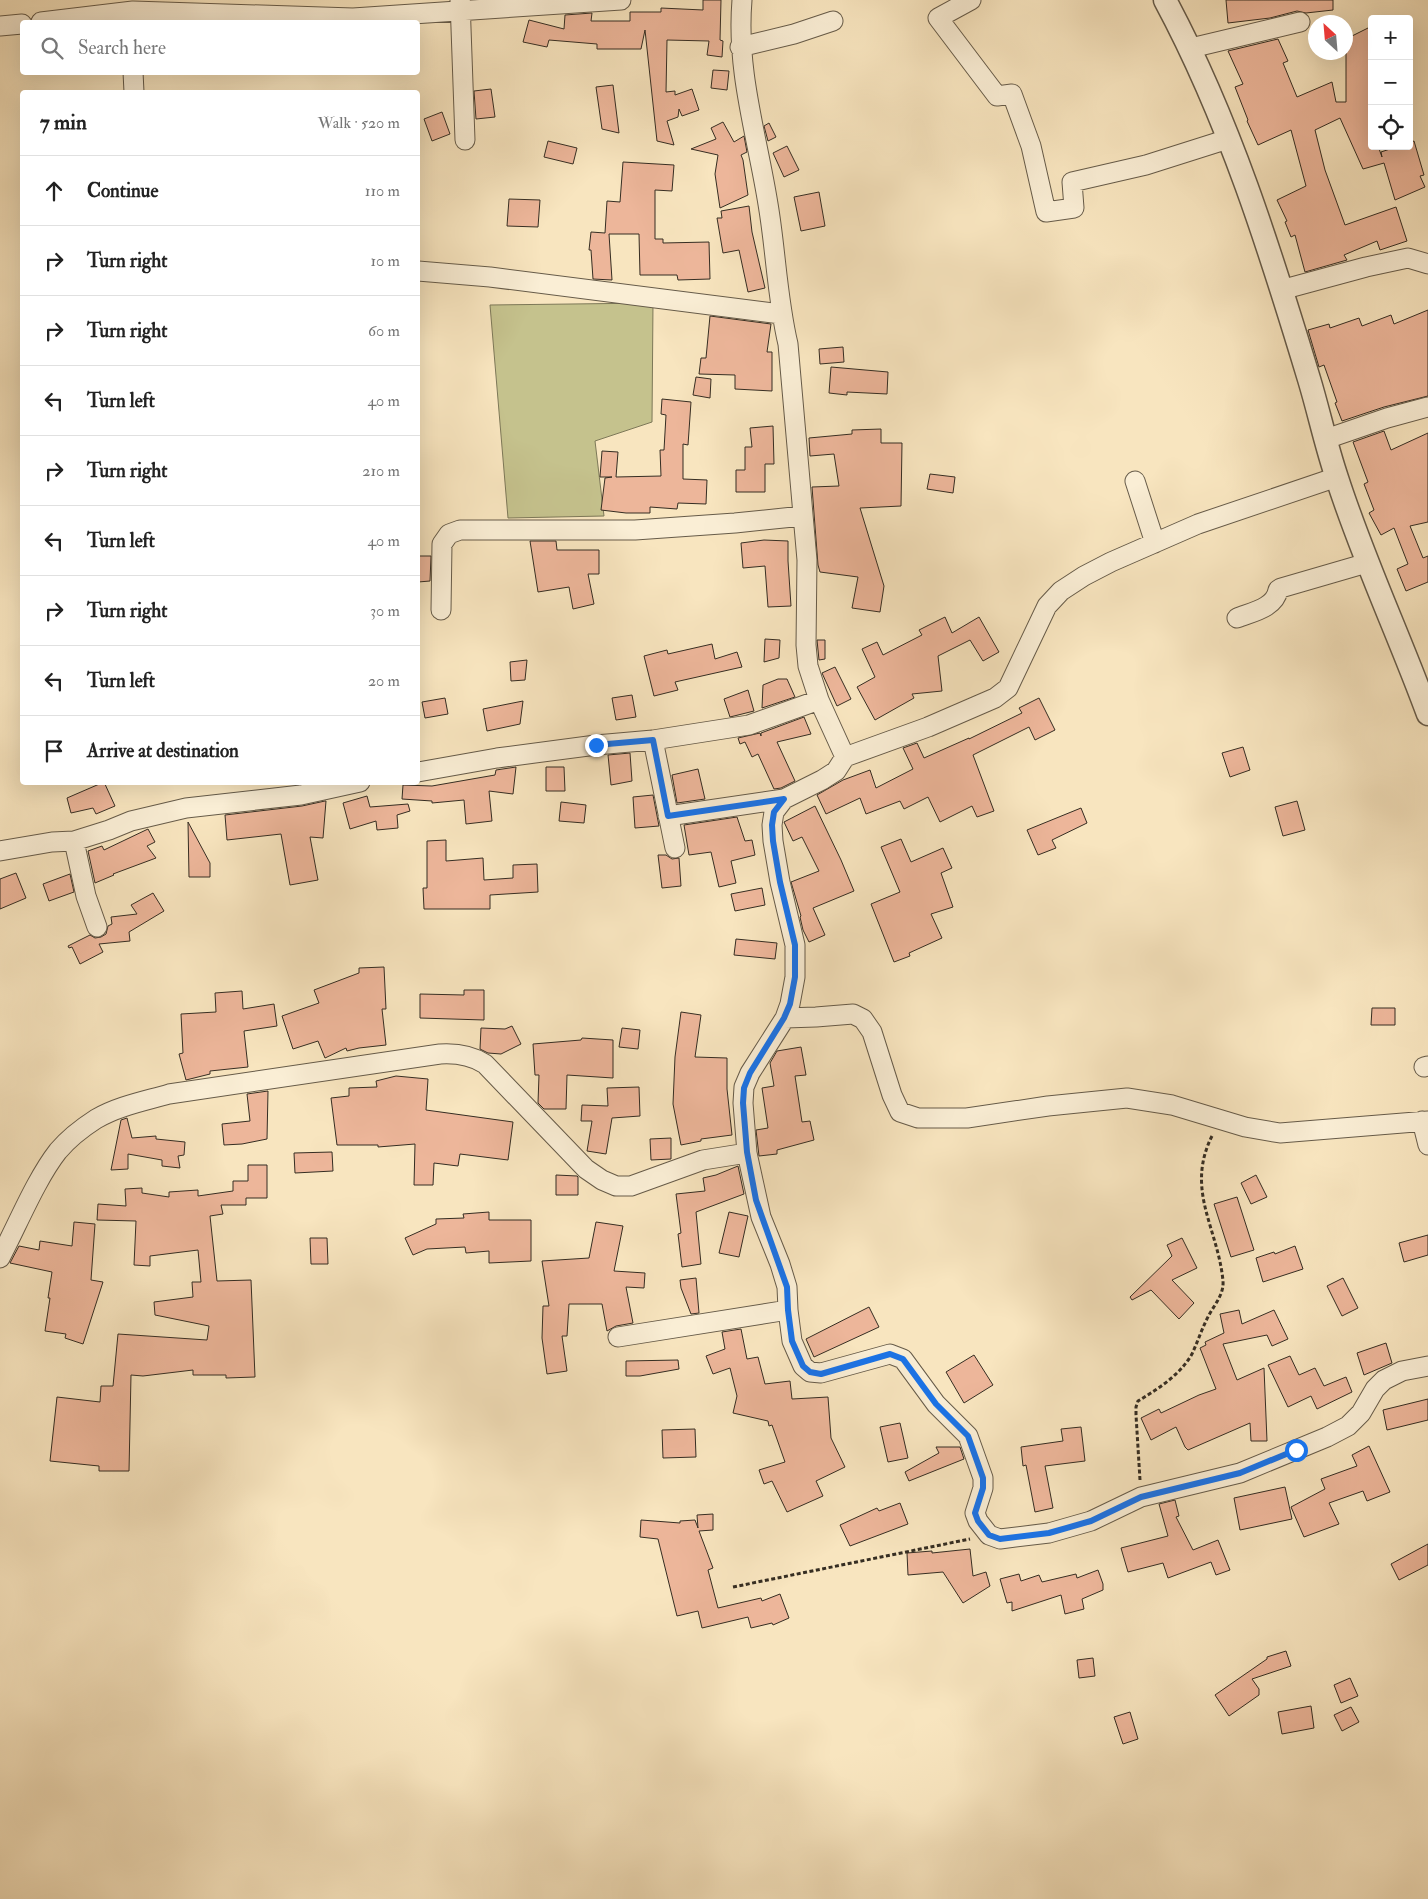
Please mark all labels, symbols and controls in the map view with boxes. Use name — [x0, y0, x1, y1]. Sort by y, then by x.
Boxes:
north arrow — [1308, 15, 1353, 60]
map controls — [1368, 15, 1413, 150]
button: + — [1368, 15, 1413, 60]
search box — [20, 20, 420, 75]
icon: search — [38, 34, 66, 62]
text: Search here — [78, 36, 166, 60]
button: − — [1368, 60, 1413, 105]
button: locate — [1368, 105, 1413, 150]
text: 7 min — [40, 109, 87, 136]
text: Walk · 520 m — [318, 113, 400, 133]
icon: ahead — [40, 177, 68, 205]
text: Continue — [87, 179, 158, 203]
text: 110 m — [365, 181, 400, 201]
icon: right — [40, 247, 68, 275]
text: Turn right — [87, 249, 167, 273]
text: 10 m — [370, 251, 400, 271]
icon: right — [40, 317, 68, 345]
text: Turn right — [87, 319, 167, 343]
text: 60 m — [368, 321, 400, 341]
icon: left — [40, 387, 68, 415]
text: Turn left — [87, 389, 155, 413]
text: 40 m — [367, 391, 400, 411]
icon: right — [40, 457, 68, 485]
text: Turn right — [87, 459, 167, 483]
text: 210 m — [362, 461, 400, 481]
icon: left — [40, 527, 68, 555]
text: Turn left — [87, 529, 155, 553]
text: 40 m — [367, 531, 400, 551]
icon: right — [40, 597, 68, 625]
text: Turn right — [87, 599, 167, 623]
text: 30 m — [370, 601, 400, 621]
icon: left — [40, 667, 68, 695]
text: Turn left — [87, 669, 155, 693]
text: 20 m — [368, 671, 400, 691]
route end — [585, 734, 608, 757]
icon: arrive — [40, 737, 68, 765]
text: Arrive at destination — [87, 739, 239, 763]
route start — [1285, 1439, 1308, 1462]

